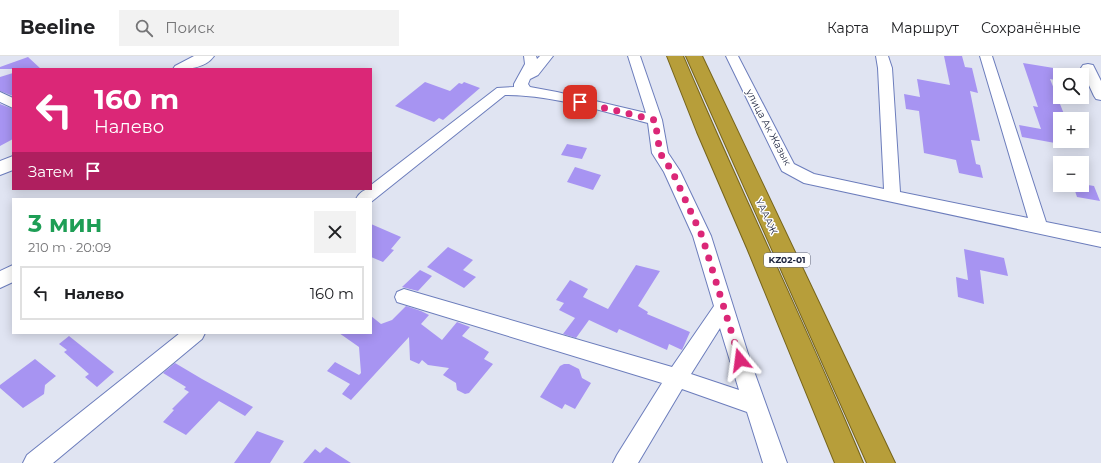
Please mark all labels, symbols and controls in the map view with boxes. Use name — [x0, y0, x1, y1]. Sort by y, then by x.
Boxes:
search box — [119, 10, 399, 46]
text: Beeline — [20, 16, 95, 39]
icon: search — [133, 17, 155, 39]
text: Поиск — [165, 18, 215, 37]
text: Карта — [827, 19, 869, 37]
text: Маршрут — [891, 19, 959, 37]
text: Сохранённые — [981, 19, 1081, 37]
map controls — [1053, 68, 1089, 192]
button: search — [1053, 68, 1089, 104]
text: 160 m — [94, 82, 179, 116]
icon: left — [28, 84, 80, 136]
pin — [563, 85, 597, 119]
street label: улица Ак Жазык — [743, 86, 794, 168]
icon: arrive — [569, 91, 591, 113]
button: + — [1053, 112, 1089, 148]
text: Налево — [94, 116, 164, 138]
button: − — [1053, 156, 1089, 192]
icon: arrive — [82, 160, 104, 182]
text: Затем — [28, 162, 74, 181]
street label: ҮАААЖ — [753, 196, 781, 236]
text: 3 мин — [28, 209, 102, 238]
button: close — [314, 211, 356, 253]
text: 210 m · 20:09 — [28, 239, 111, 255]
road number: KZ02-01 — [764, 253, 810, 267]
icon: left — [30, 282, 52, 304]
text: Налево — [64, 284, 124, 303]
text: 160 m — [310, 284, 354, 303]
position arrow — [719, 339, 761, 381]

